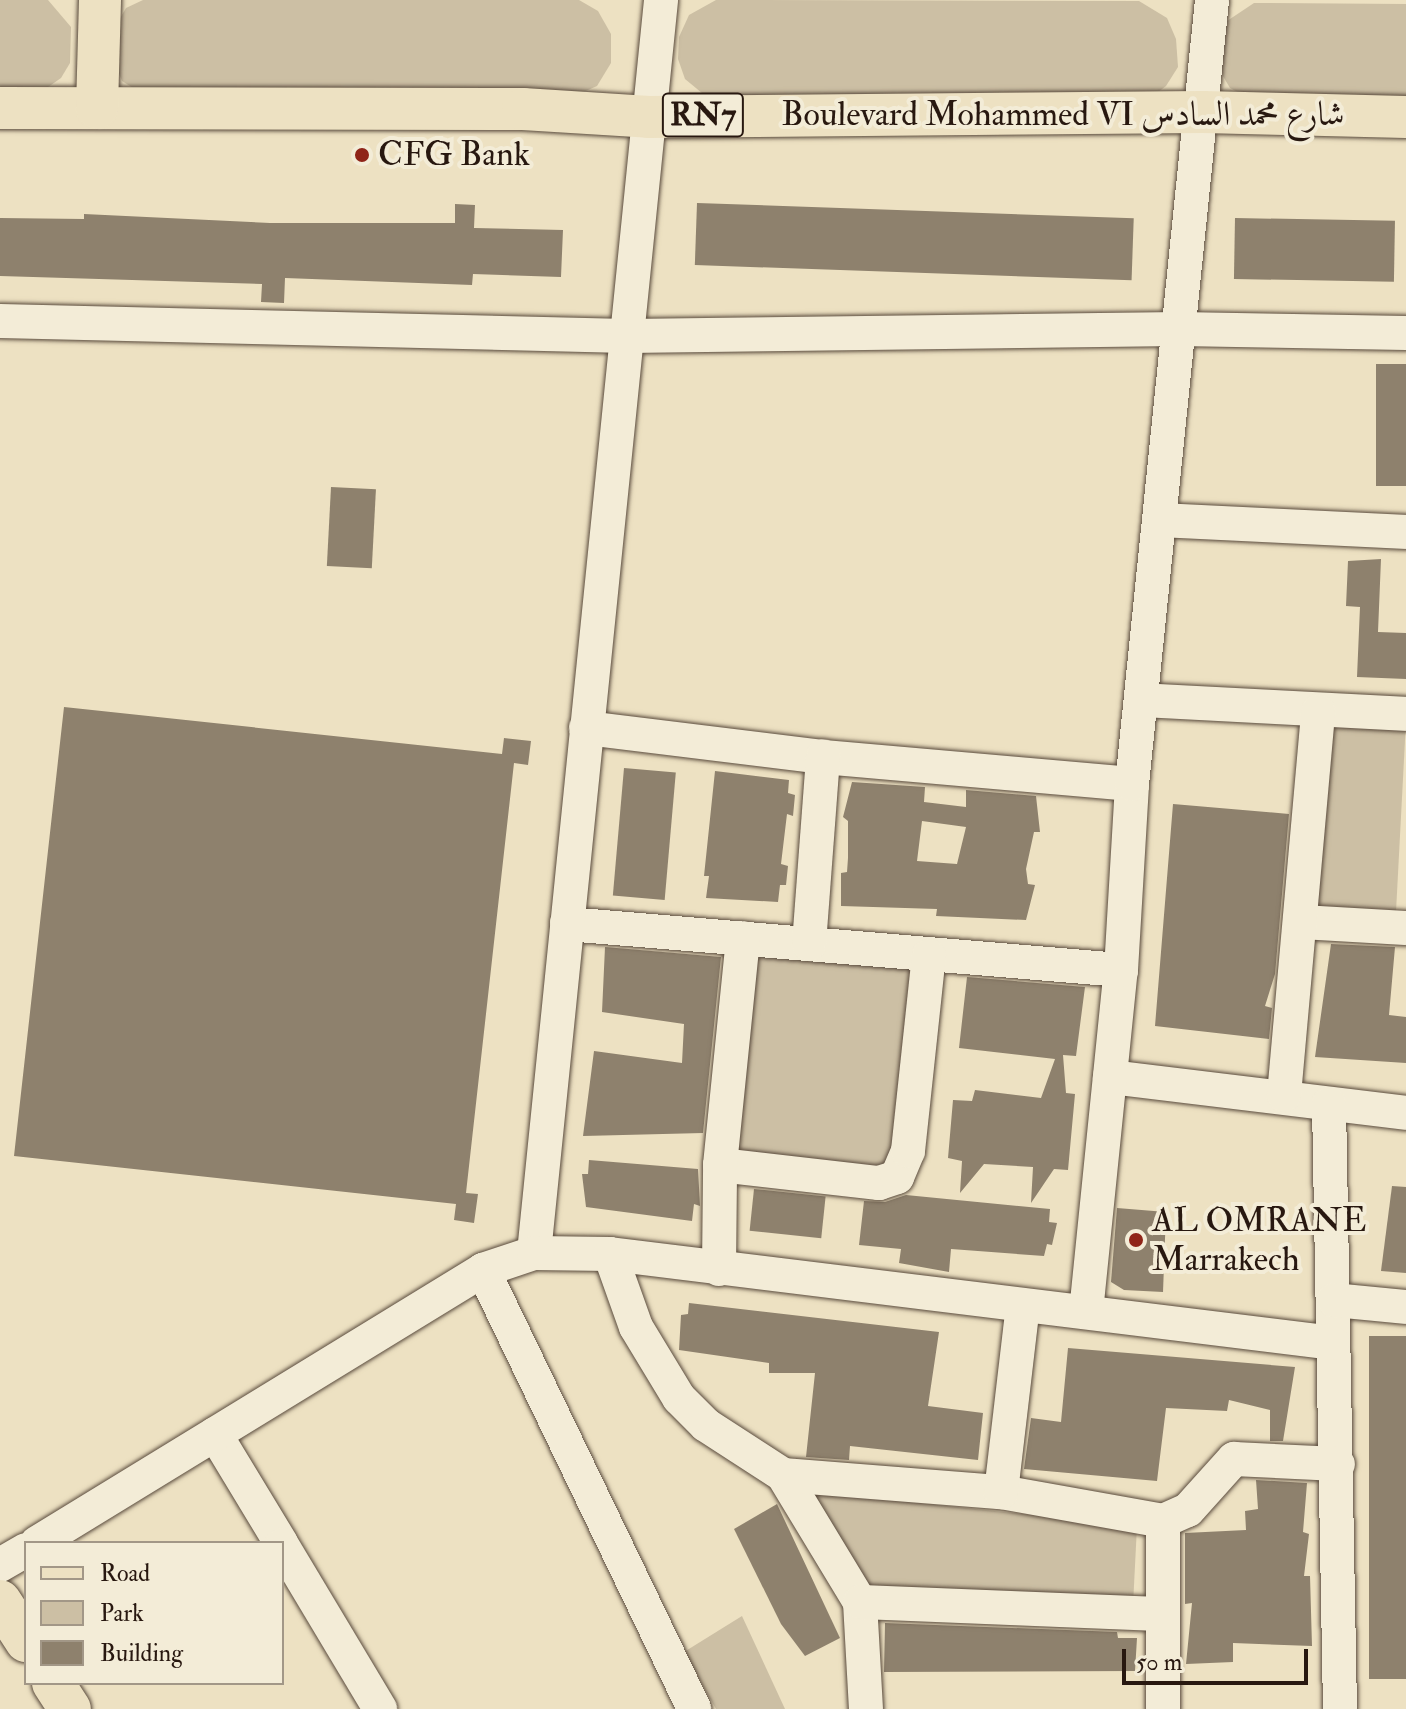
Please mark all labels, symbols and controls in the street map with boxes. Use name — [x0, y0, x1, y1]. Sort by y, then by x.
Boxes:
road number: RN7 — [661, 87, 745, 143]
street label: Boulevard Mohammed VI شارع محمد السادس — [781, 95, 1345, 135]
place label: CFG Bank — [378, 135, 530, 175]
marker: CFG Bank — [353, 146, 371, 164]
place label: AL OMRANE Marrakech — [1152, 1200, 1366, 1280]
marker: AL OMRANE Marrakech — [1127, 1231, 1145, 1249]
legend — [24, 1541, 284, 1685]
text: Road — [100, 1558, 150, 1589]
text: Park — [100, 1598, 144, 1629]
scale bar — [1126, 1633, 1312, 1683]
text: Building — [100, 1638, 183, 1669]
text: 50 m — [1136, 1647, 1182, 1678]

